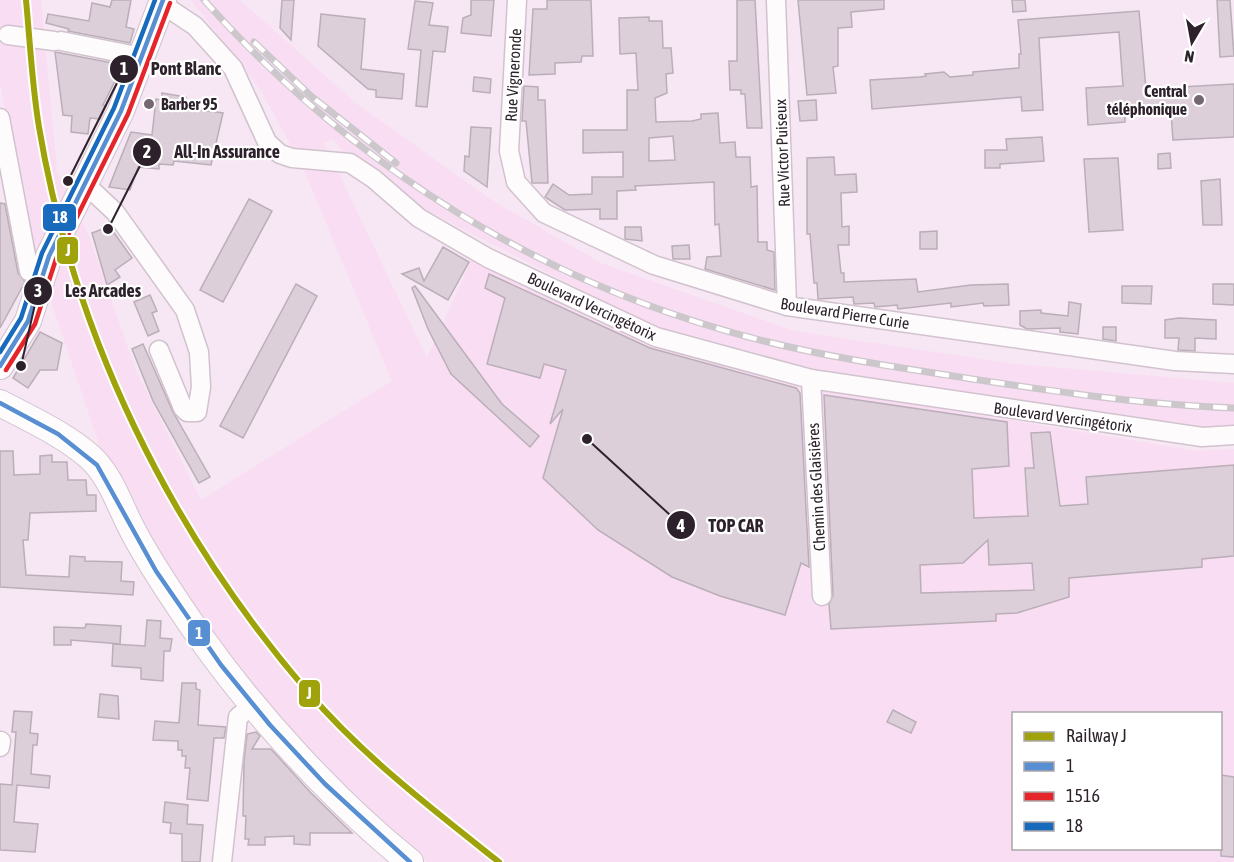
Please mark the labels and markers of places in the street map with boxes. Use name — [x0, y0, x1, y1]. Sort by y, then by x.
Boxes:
callout: Pont Blanc — [109, 51, 234, 87]
place label: Central téléphonique — [1106, 82, 1188, 118]
marker: Central téléphonique — [1192, 93, 1206, 107]
place label: Barber 95 — [161, 95, 218, 113]
marker: Barber 95 — [142, 97, 156, 111]
callout: All-In Assurance — [132, 134, 292, 170]
callout: Les Arcades — [23, 273, 153, 309]
callout: TOP CAR — [666, 507, 775, 543]

